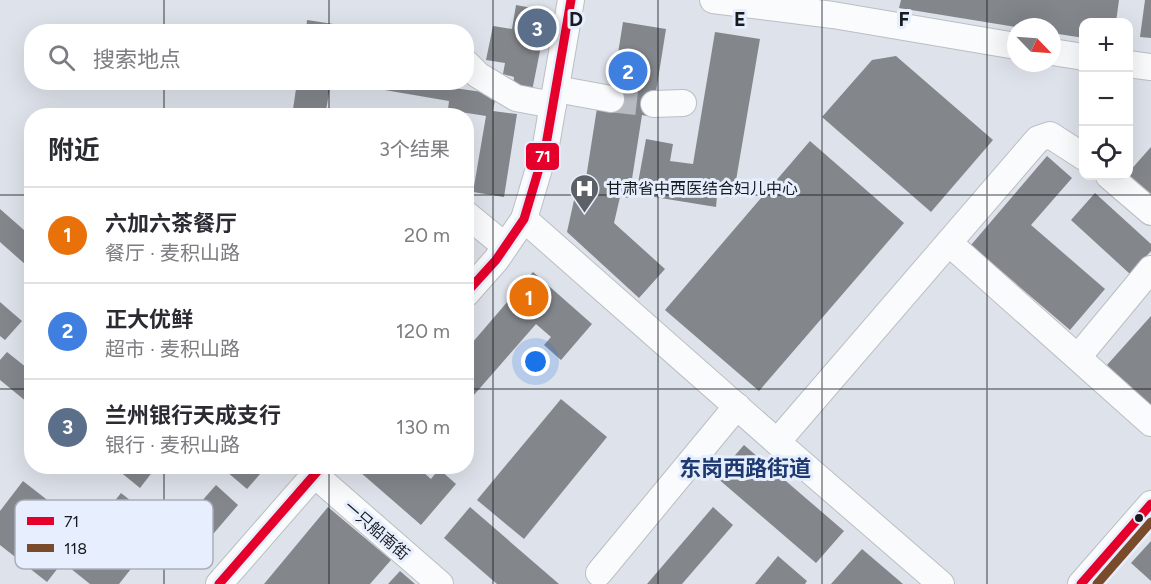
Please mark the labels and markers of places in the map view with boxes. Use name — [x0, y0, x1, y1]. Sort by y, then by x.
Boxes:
pin: 3 — [518, 6, 556, 51]
pin: 2 — [608, 48, 648, 94]
hospital icon: 甘肃省中西医结合妇儿中心 — [569, 172, 601, 214]
place label: 甘肃省中西医结合妇儿中心 — [606, 179, 798, 198]
pin: 1 — [510, 274, 548, 320]
unlabelled marker — [1133, 512, 1145, 524]

